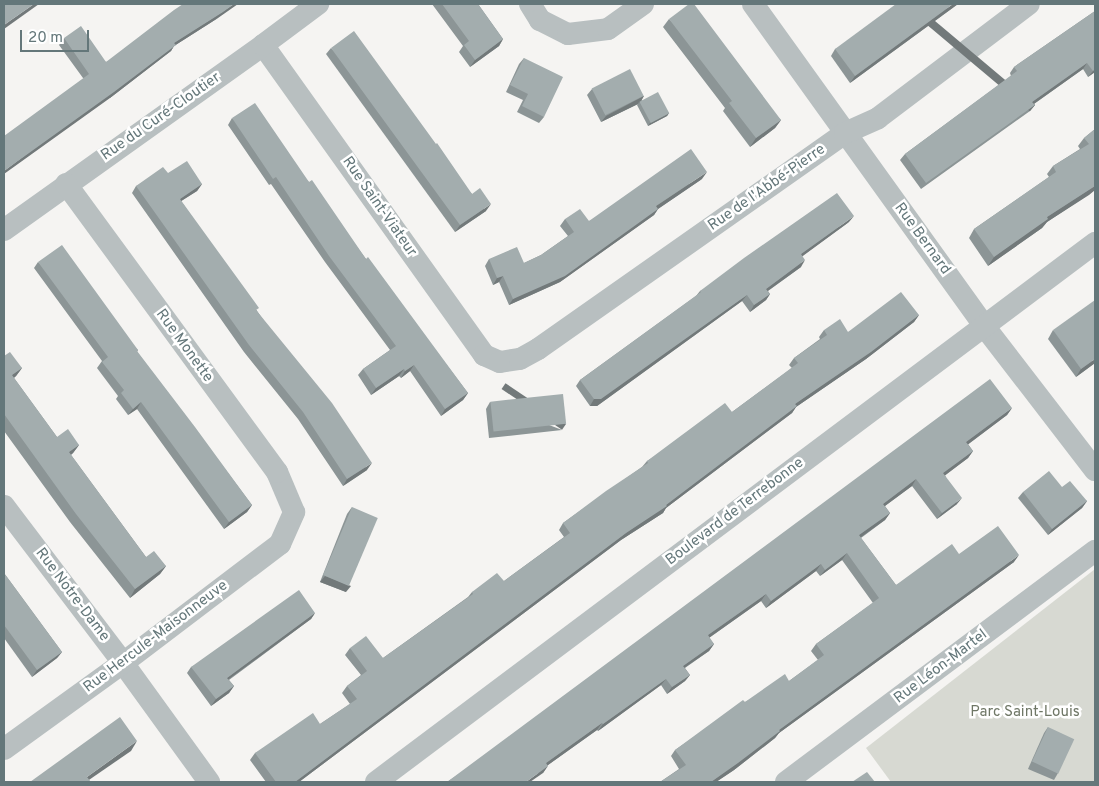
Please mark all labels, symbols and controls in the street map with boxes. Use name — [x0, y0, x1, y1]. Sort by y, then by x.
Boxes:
scale bar — [22, 20, 91, 52]
text: 20 m — [28, 29, 63, 48]
street label: Rue du Curé-Cloutier — [98, 69, 224, 165]
street label: Rue de l'Abbé-Pierre — [705, 141, 829, 235]
street label: Rue Saint-Viateur — [338, 153, 420, 261]
street label: Rue Bernard — [890, 200, 954, 278]
street label: Rue Monette — [152, 306, 216, 386]
street label: Boulevard de Terrebonne — [662, 454, 808, 570]
street label: Rue Notre-Dame — [31, 545, 113, 645]
street label: Rue Hercule-Maisonneuve — [80, 577, 232, 697]
street label: Rue Léon-Martel — [891, 626, 991, 708]
park label: Parc Saint-Louis — [970, 704, 1080, 722]

